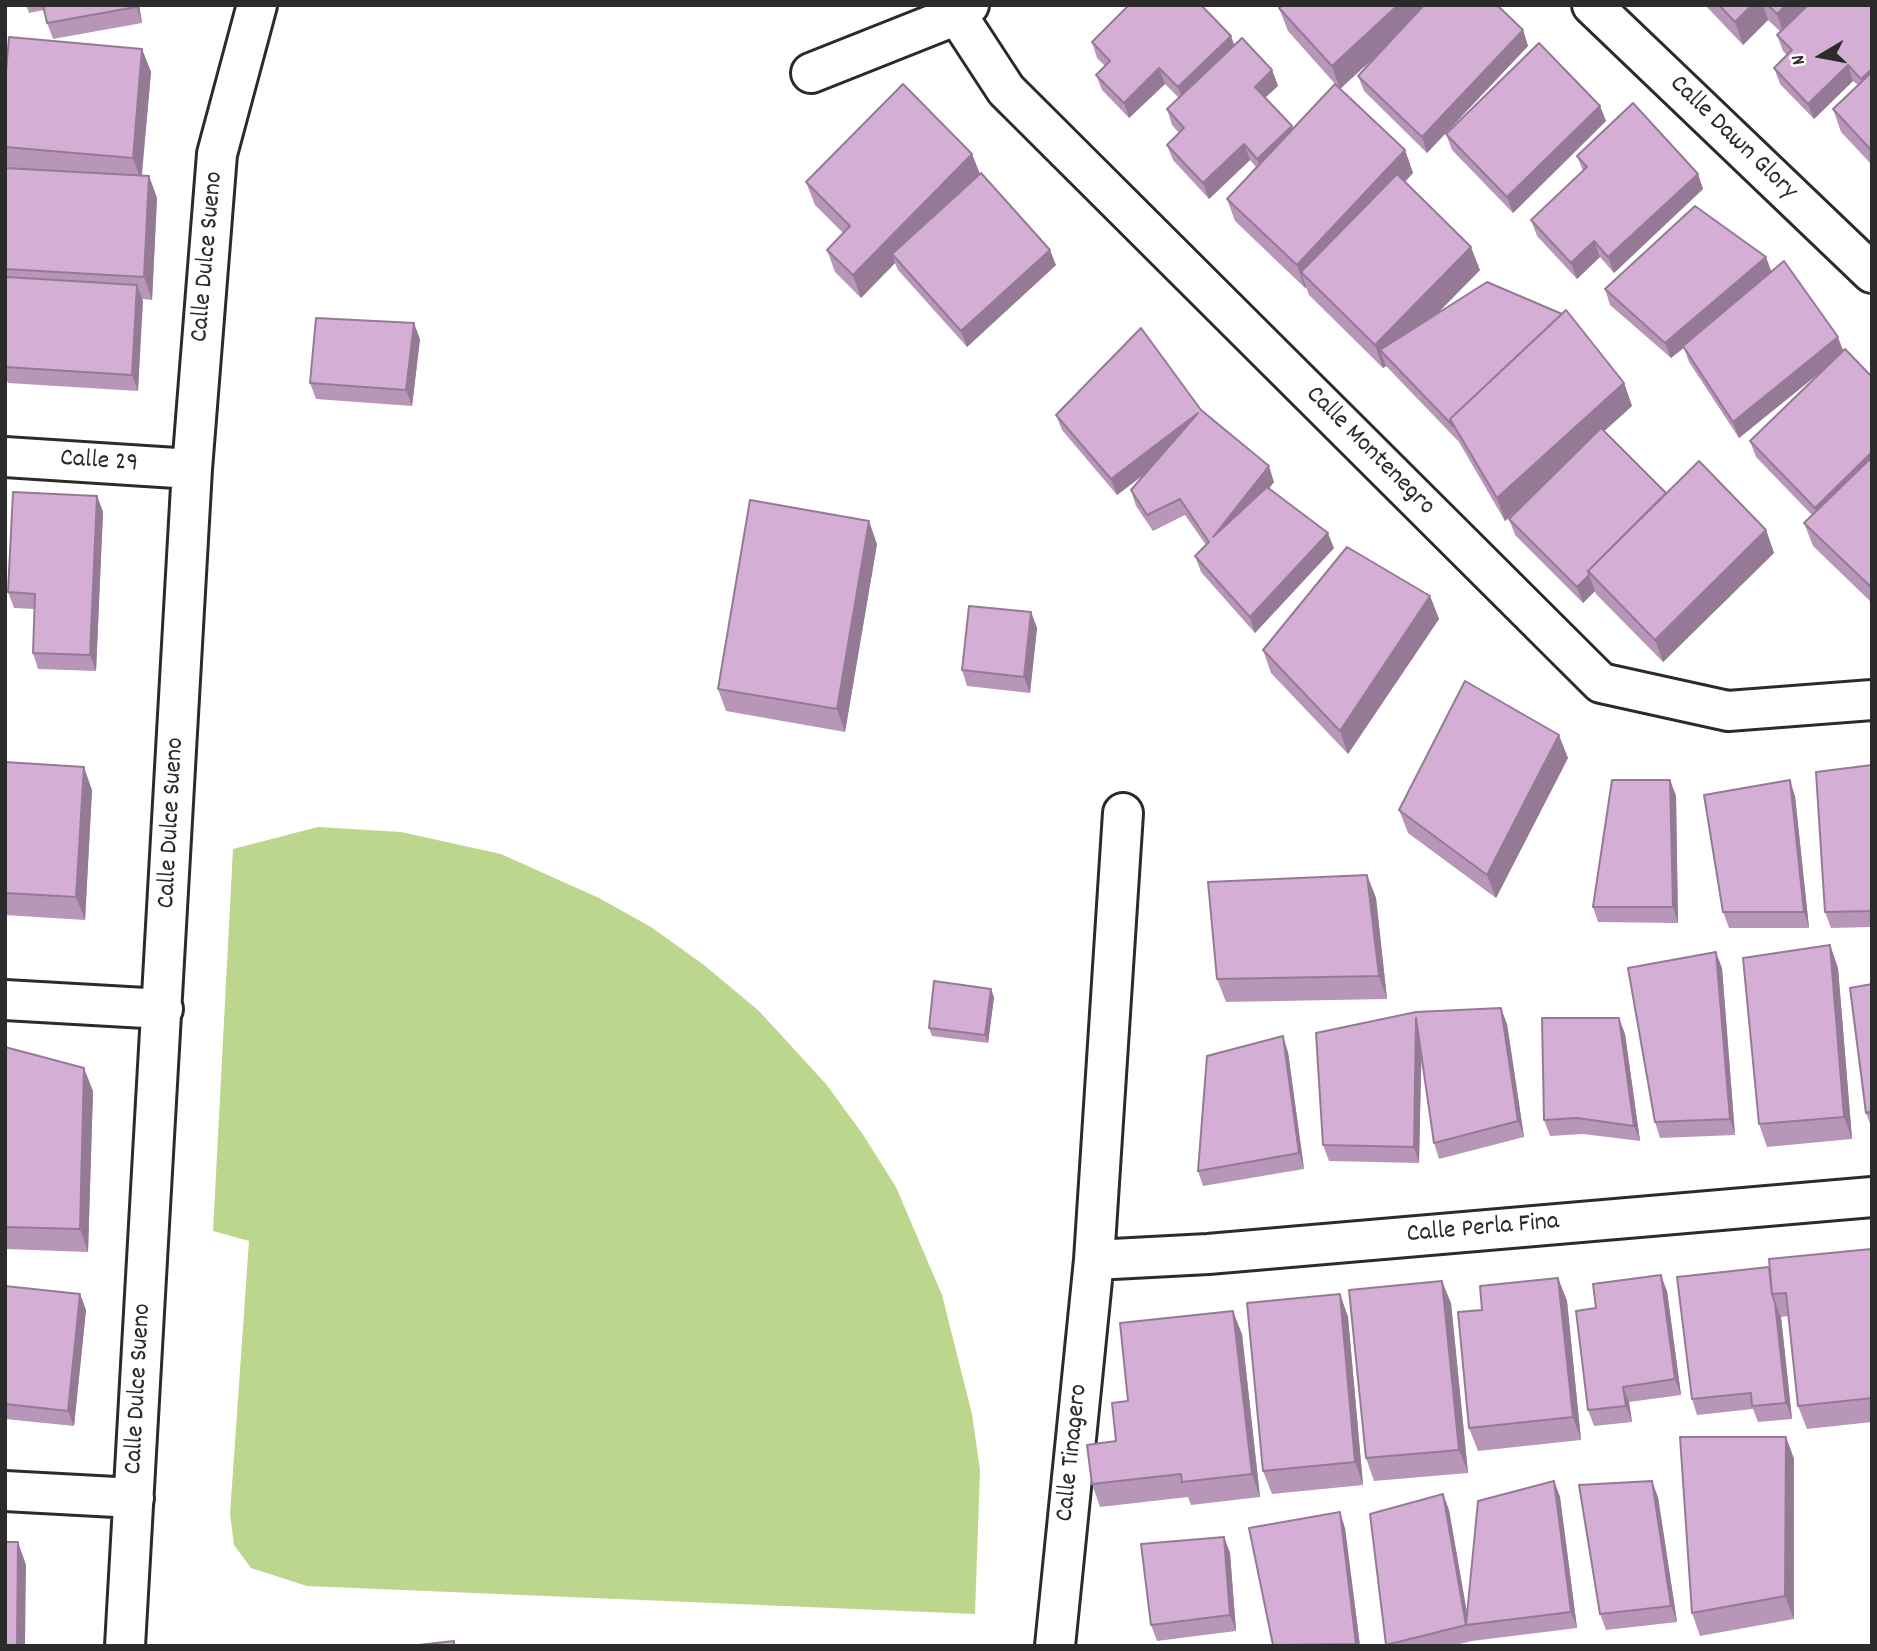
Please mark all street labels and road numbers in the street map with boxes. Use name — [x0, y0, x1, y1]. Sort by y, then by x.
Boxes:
street label: Calle Dawn Glory — [1661, 70, 1803, 208]
street label: Calle Dulce Sueno — [186, 170, 232, 344]
street label: Calle Montenegro — [1298, 381, 1440, 523]
street label: Calle 29 — [59, 445, 139, 481]
street label: Calle Dulce Sueno — [153, 737, 193, 909]
street label: Calle Perla Fina — [1406, 1208, 1560, 1252]
street label: Calle Dulce Sueno — [120, 1303, 160, 1475]
street label: Calle Tinagero — [1051, 1383, 1097, 1523]

